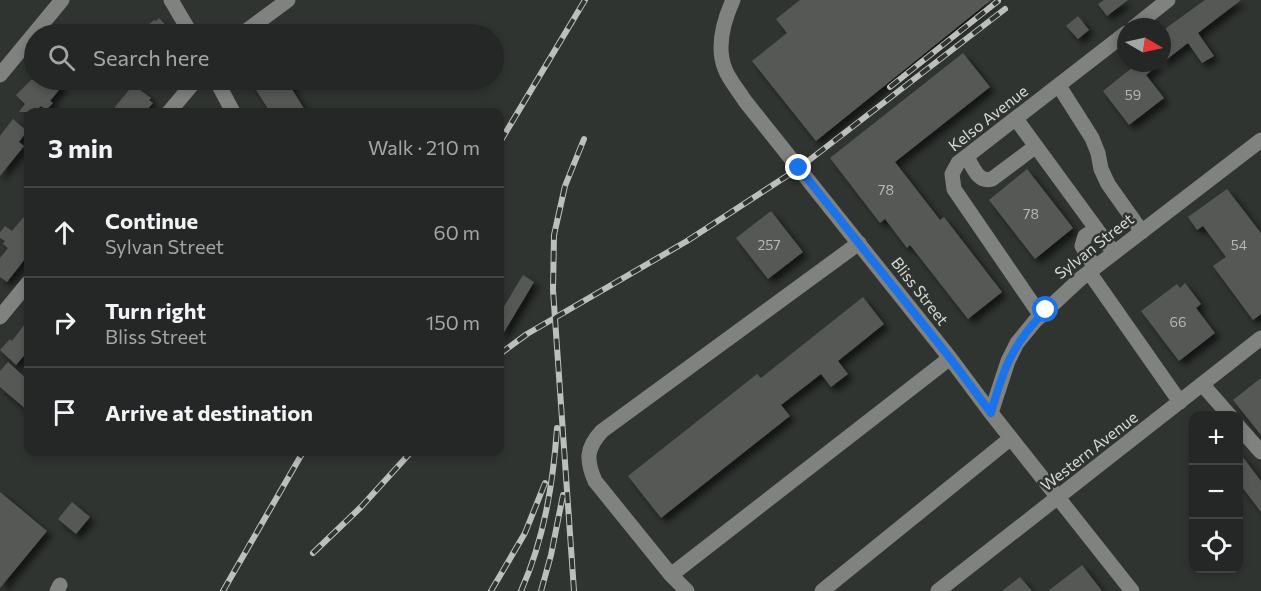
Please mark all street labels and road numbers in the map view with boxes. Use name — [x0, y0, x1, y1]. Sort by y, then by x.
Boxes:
street label: Kelso Avenue — [944, 81, 1031, 155]
street label: Sylvan Street — [1050, 209, 1137, 282]
street label: Bliss Street — [888, 253, 953, 329]
street label: Western Avenue — [1036, 407, 1141, 494]

